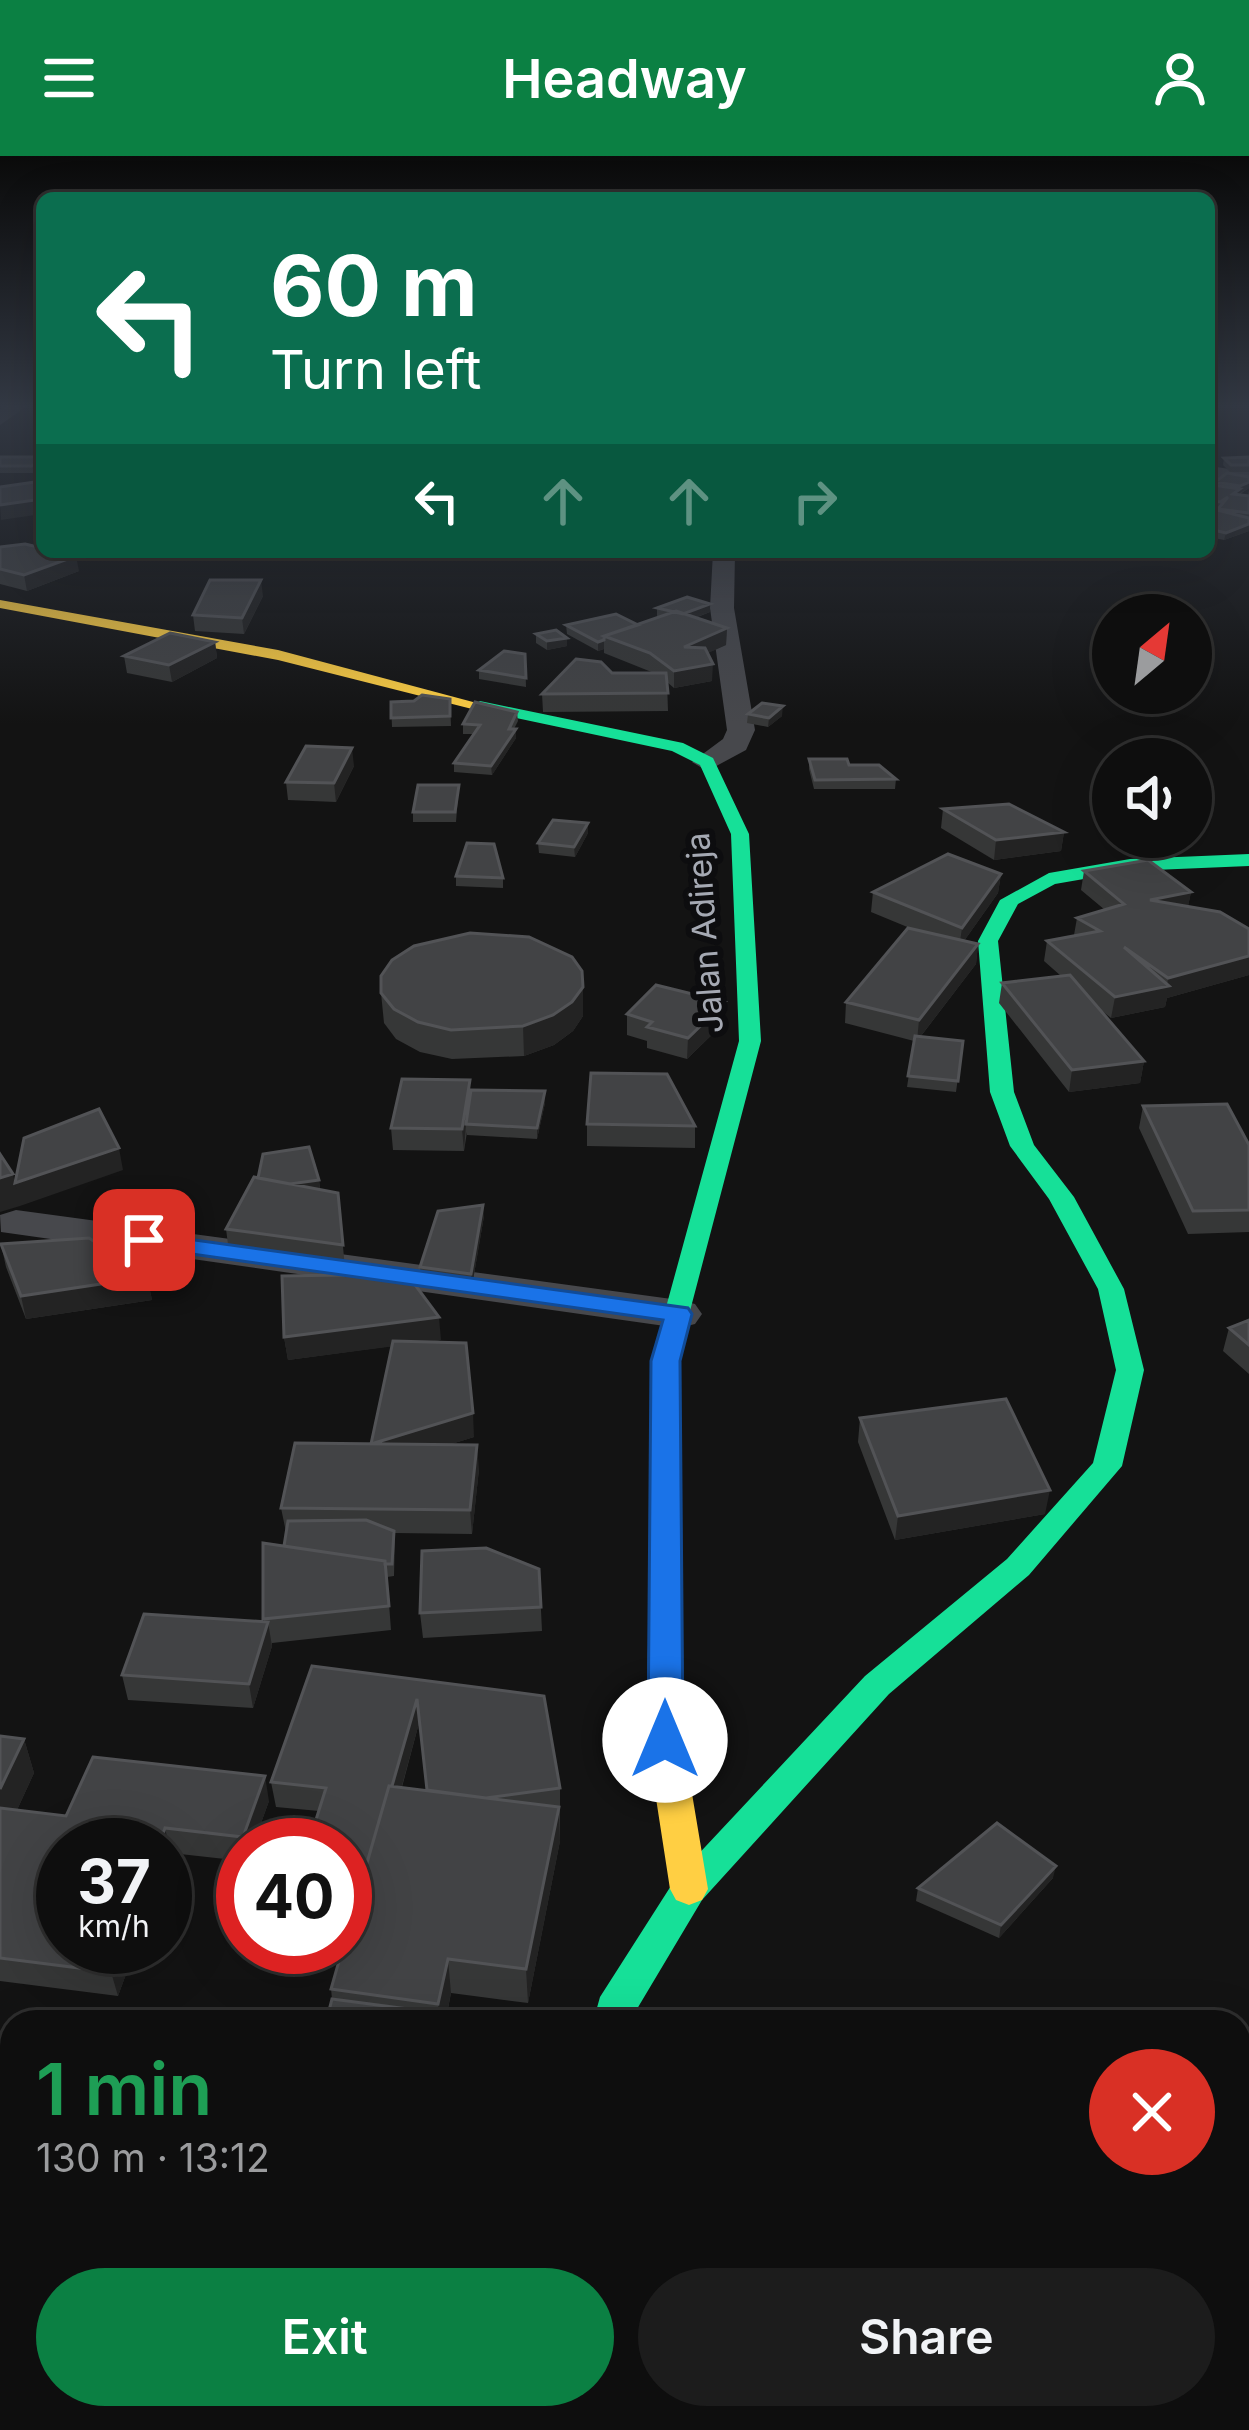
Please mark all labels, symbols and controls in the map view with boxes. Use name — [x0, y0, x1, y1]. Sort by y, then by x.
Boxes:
icon: menu — [36, 45, 102, 111]
icon: person — [1147, 45, 1213, 111]
text: Headway — [502, 46, 747, 111]
text: 60 m — [270, 235, 478, 336]
icon: left — [72, 240, 228, 396]
text: Turn left — [270, 337, 481, 402]
icon: left — [404, 468, 470, 534]
icon: ahead — [530, 468, 596, 534]
icon: ahead — [656, 468, 722, 534]
icon: right — [782, 468, 848, 534]
north arrow — [1092, 594, 1212, 714]
map controls — [1092, 594, 1212, 858]
button: sound — [1092, 738, 1212, 858]
street label: Jalan Adireja — [677, 831, 731, 1035]
pin — [93, 1189, 195, 1291]
icon: arrive — [111, 1207, 177, 1273]
position arrow — [602, 1677, 728, 1803]
speed limit sign: 40 — [216, 1818, 372, 1974]
text: 37 — [77, 1845, 151, 1917]
text: km/h — [78, 1908, 150, 1944]
text: 1 min — [36, 2045, 212, 2132]
button: close — [1089, 2049, 1215, 2175]
text: 130 m · 13:12 — [36, 2134, 270, 2181]
button: Exit — [36, 2268, 614, 2406]
button: Share — [638, 2268, 1215, 2406]

